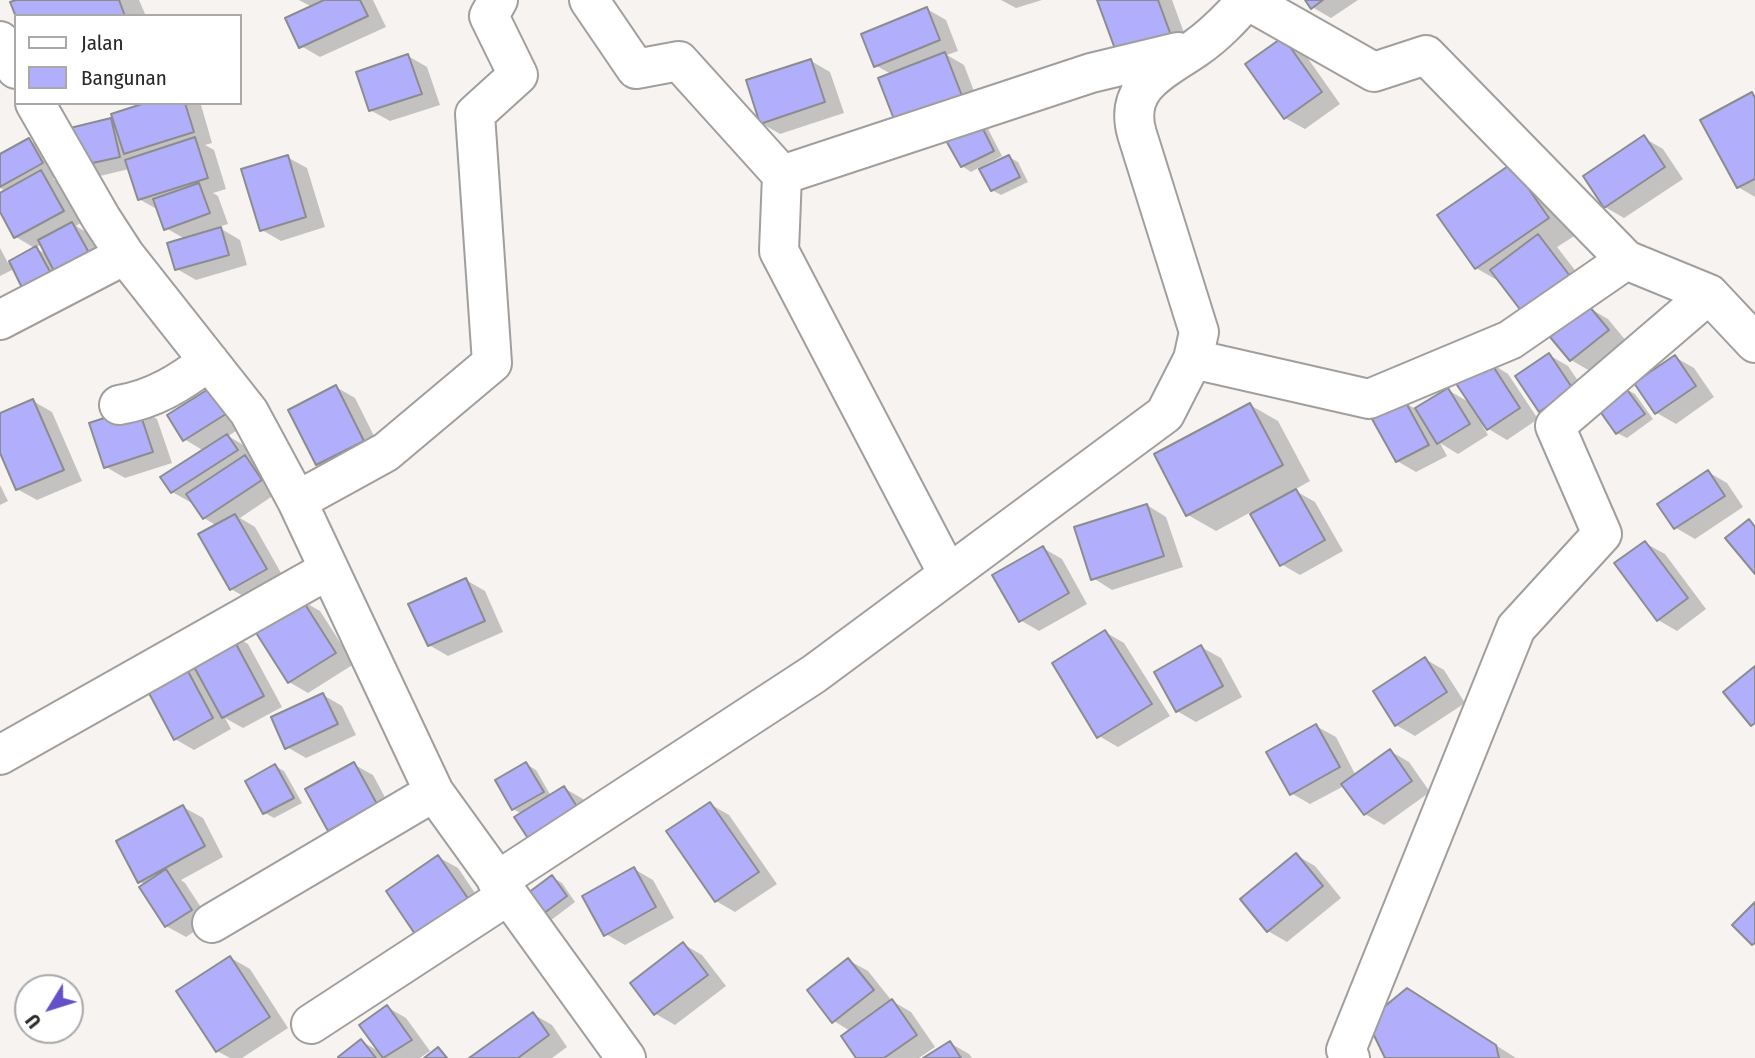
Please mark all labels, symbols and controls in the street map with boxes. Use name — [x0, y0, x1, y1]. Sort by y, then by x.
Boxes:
legend — [14, 14, 242, 105]
text: Jalan — [81, 30, 124, 56]
text: Bangunan — [81, 65, 167, 91]
north arrow — [14, 974, 84, 1044]
text: U — [21, 1010, 46, 1032]

